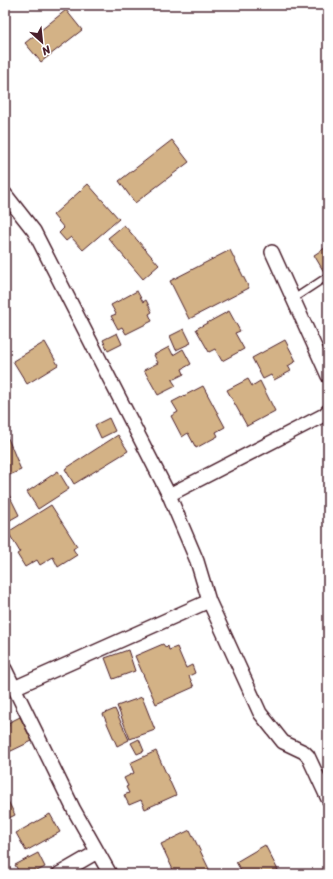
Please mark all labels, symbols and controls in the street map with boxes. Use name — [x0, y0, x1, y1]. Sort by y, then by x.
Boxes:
north arrow — [22, 22, 62, 62]
text: N — [38, 40, 55, 61]

